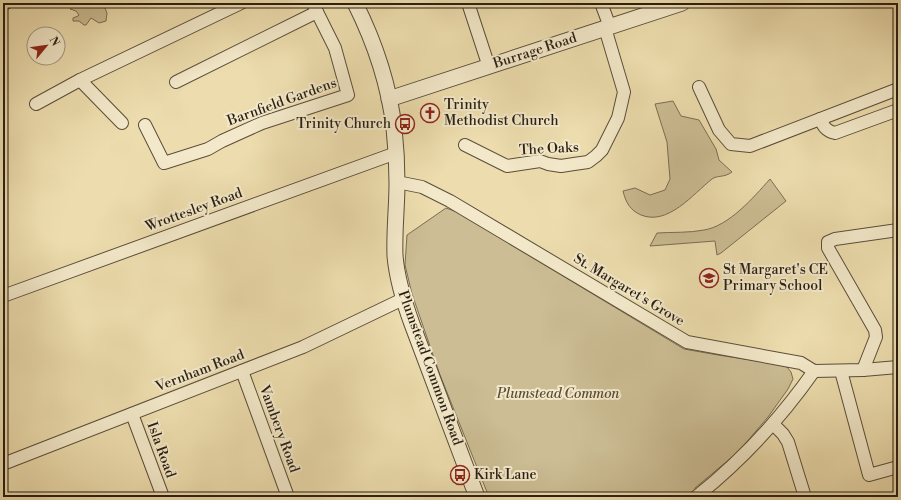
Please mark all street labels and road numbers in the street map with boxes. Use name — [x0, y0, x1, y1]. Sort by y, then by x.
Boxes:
street label: Burrage Road — [490, 29, 579, 73]
street label: Barnfield Gardens — [224, 74, 339, 130]
street label: The Oaks — [519, 138, 579, 160]
street label: Wrottesley Road — [142, 184, 245, 236]
street label: St. Margaret's Grove — [570, 250, 688, 330]
street label: Plumstead Common Road — [394, 288, 466, 448]
street label: Vernham Road — [152, 346, 247, 397]
street label: Vambery Road — [254, 382, 303, 475]
street label: Isla Road — [143, 420, 179, 480]

